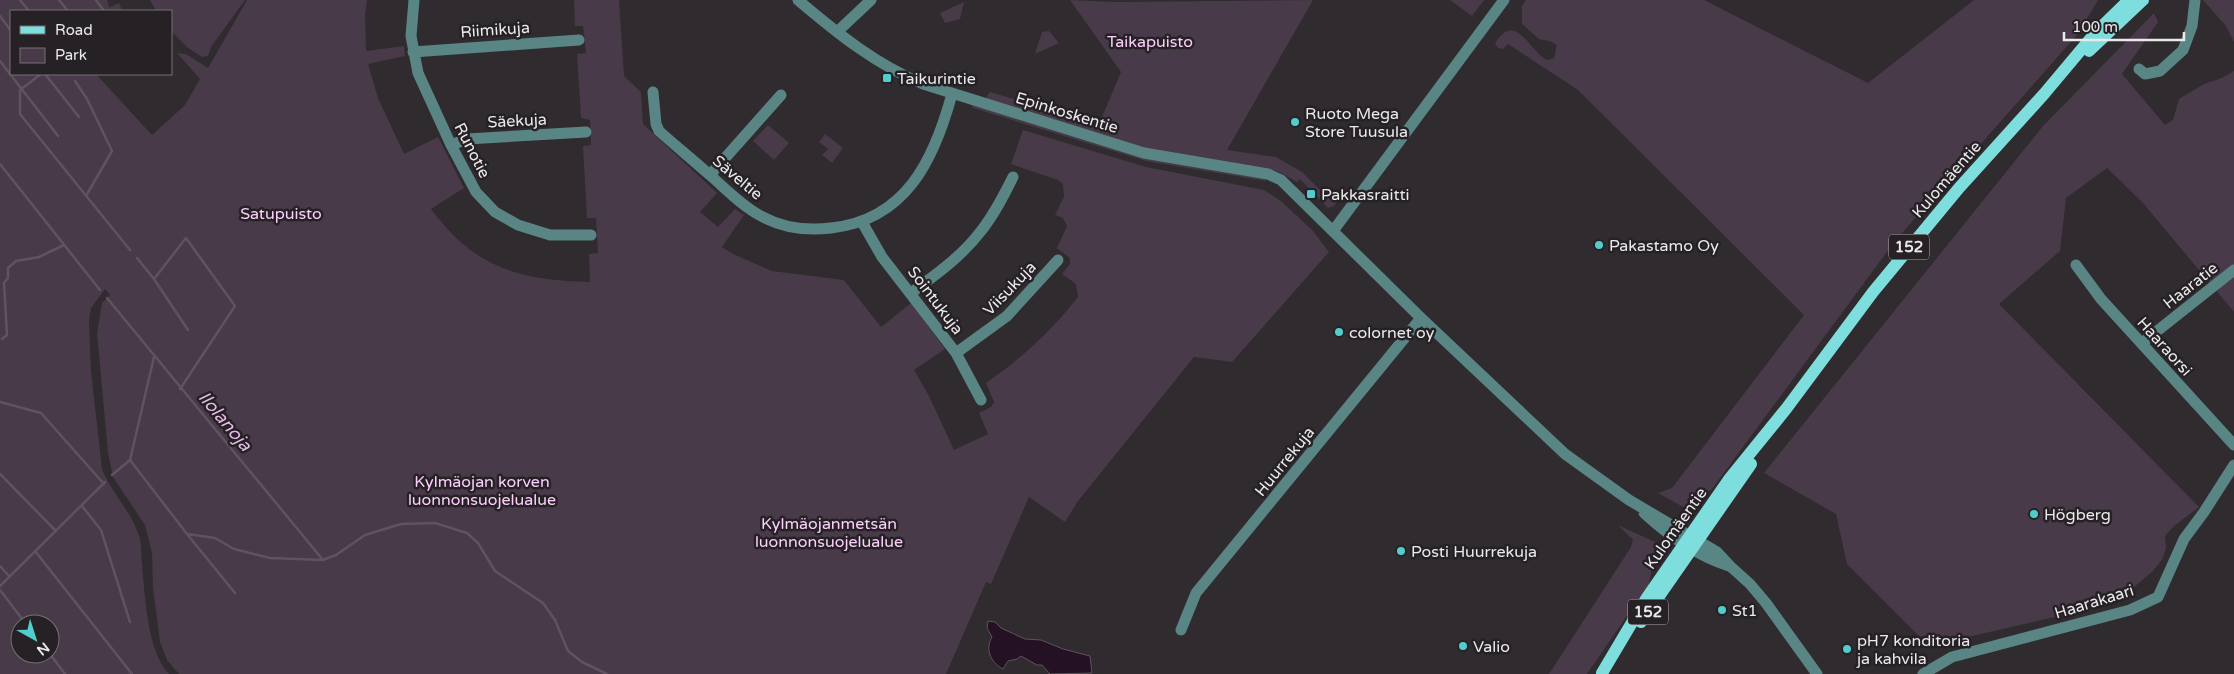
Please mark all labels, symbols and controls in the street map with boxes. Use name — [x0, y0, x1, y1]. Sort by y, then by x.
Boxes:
legend — [10, 10, 172, 75]
scale bar — [2064, 10, 2184, 42]
street label: Riimikuja — [460, 18, 530, 42]
text: 100 m — [2072, 18, 2118, 36]
text: Road — [55, 21, 93, 39]
park label: Taikapuisto — [1107, 32, 1193, 52]
text: Park — [55, 46, 87, 64]
place label: Taikurintie — [897, 69, 976, 89]
marker: Taikurintie — [881, 72, 893, 84]
street label: Epinkoskentie — [1013, 88, 1120, 138]
place label: Ruoto Mega Store Tuusula — [1305, 104, 1408, 142]
street label: Säekuja — [487, 109, 547, 133]
marker: Ruoto Mega Store Tuusula — [1289, 116, 1301, 128]
street label: Runotie — [450, 119, 495, 182]
street label: Kulomäentie — [1908, 137, 1986, 222]
street label: Säveltie — [708, 151, 766, 204]
place label: Pakkasraitti — [1321, 185, 1410, 205]
marker: Pakkasraitti — [1305, 188, 1317, 200]
park label: Satupuisto — [240, 204, 322, 224]
road number: 152 — [1889, 234, 1929, 260]
place label: Pakastamo Oy — [1609, 236, 1719, 256]
marker: Pakastamo Oy — [1593, 239, 1605, 251]
street label: Viisukuja — [979, 257, 1040, 320]
street label: Haaratie — [2159, 258, 2222, 313]
street label: Sointukuja — [903, 262, 967, 339]
street label: Haaraorsi — [2132, 313, 2196, 380]
place label: colornet oy — [1349, 323, 1435, 343]
marker: colornet oy — [1333, 326, 1345, 338]
water label: Ilolanoja — [194, 387, 257, 456]
street label: Huurrekuja — [1251, 423, 1319, 501]
park label: Kylmäojan korven luonnonsuojelualue — [408, 472, 556, 510]
street label: Kulomäentie — [1640, 484, 1711, 573]
place label: Högberg — [2044, 505, 2111, 525]
marker: Högberg — [2028, 508, 2040, 520]
park label: Kylmäojanmetsän luonnonsuojelualue — [755, 514, 903, 552]
place label: Posti Huurrekuja — [1411, 542, 1537, 562]
marker: Posti Huurrekuja — [1395, 545, 1407, 557]
street label: Haarakaari — [2052, 580, 2136, 623]
road number: 152 — [1628, 600, 1668, 624]
place label: St1 — [1732, 601, 1758, 621]
marker: St1 — [1716, 604, 1728, 616]
north arrow — [10, 614, 60, 664]
place label: pH7 konditoria ja kahvila — [1856, 631, 1970, 669]
place label: Valio — [1473, 637, 1510, 657]
text: N — [33, 639, 53, 659]
marker: Valio — [1457, 640, 1469, 652]
marker: pH7 konditoria ja kahvila — [1841, 643, 1853, 655]

